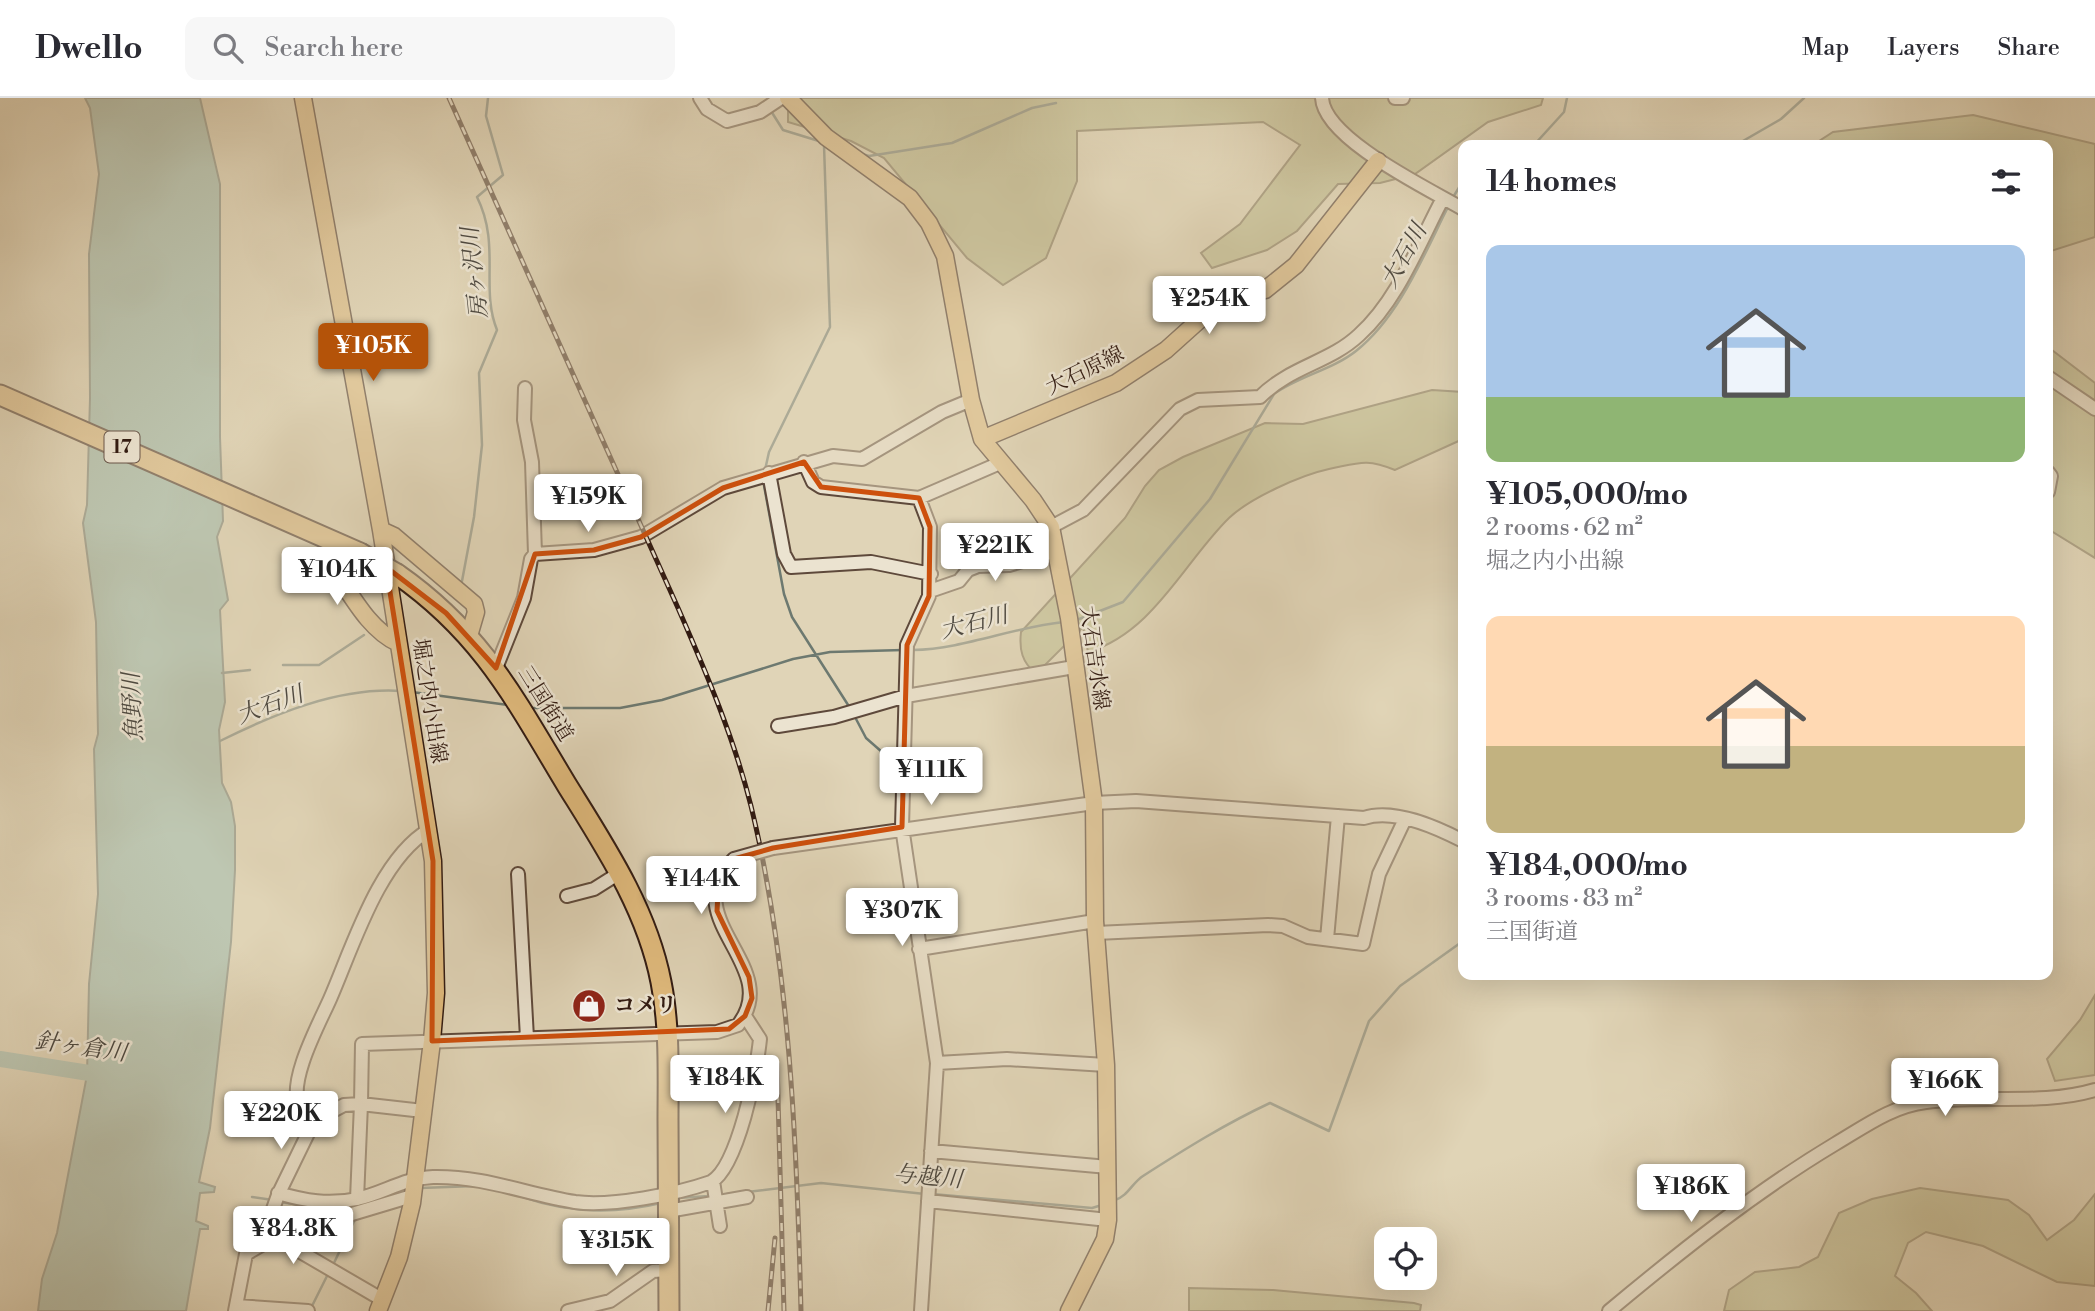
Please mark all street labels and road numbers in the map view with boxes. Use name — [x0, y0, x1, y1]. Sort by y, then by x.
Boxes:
street label: 大石原線 — [1042, 341, 1128, 401]
road number: 17 — [104, 432, 140, 462]
street label: 大石吉水線 — [1074, 604, 1114, 712]
street label: 堀之内小出線 — [406, 637, 452, 765]
street label: 三国街道 — [512, 661, 578, 747]

